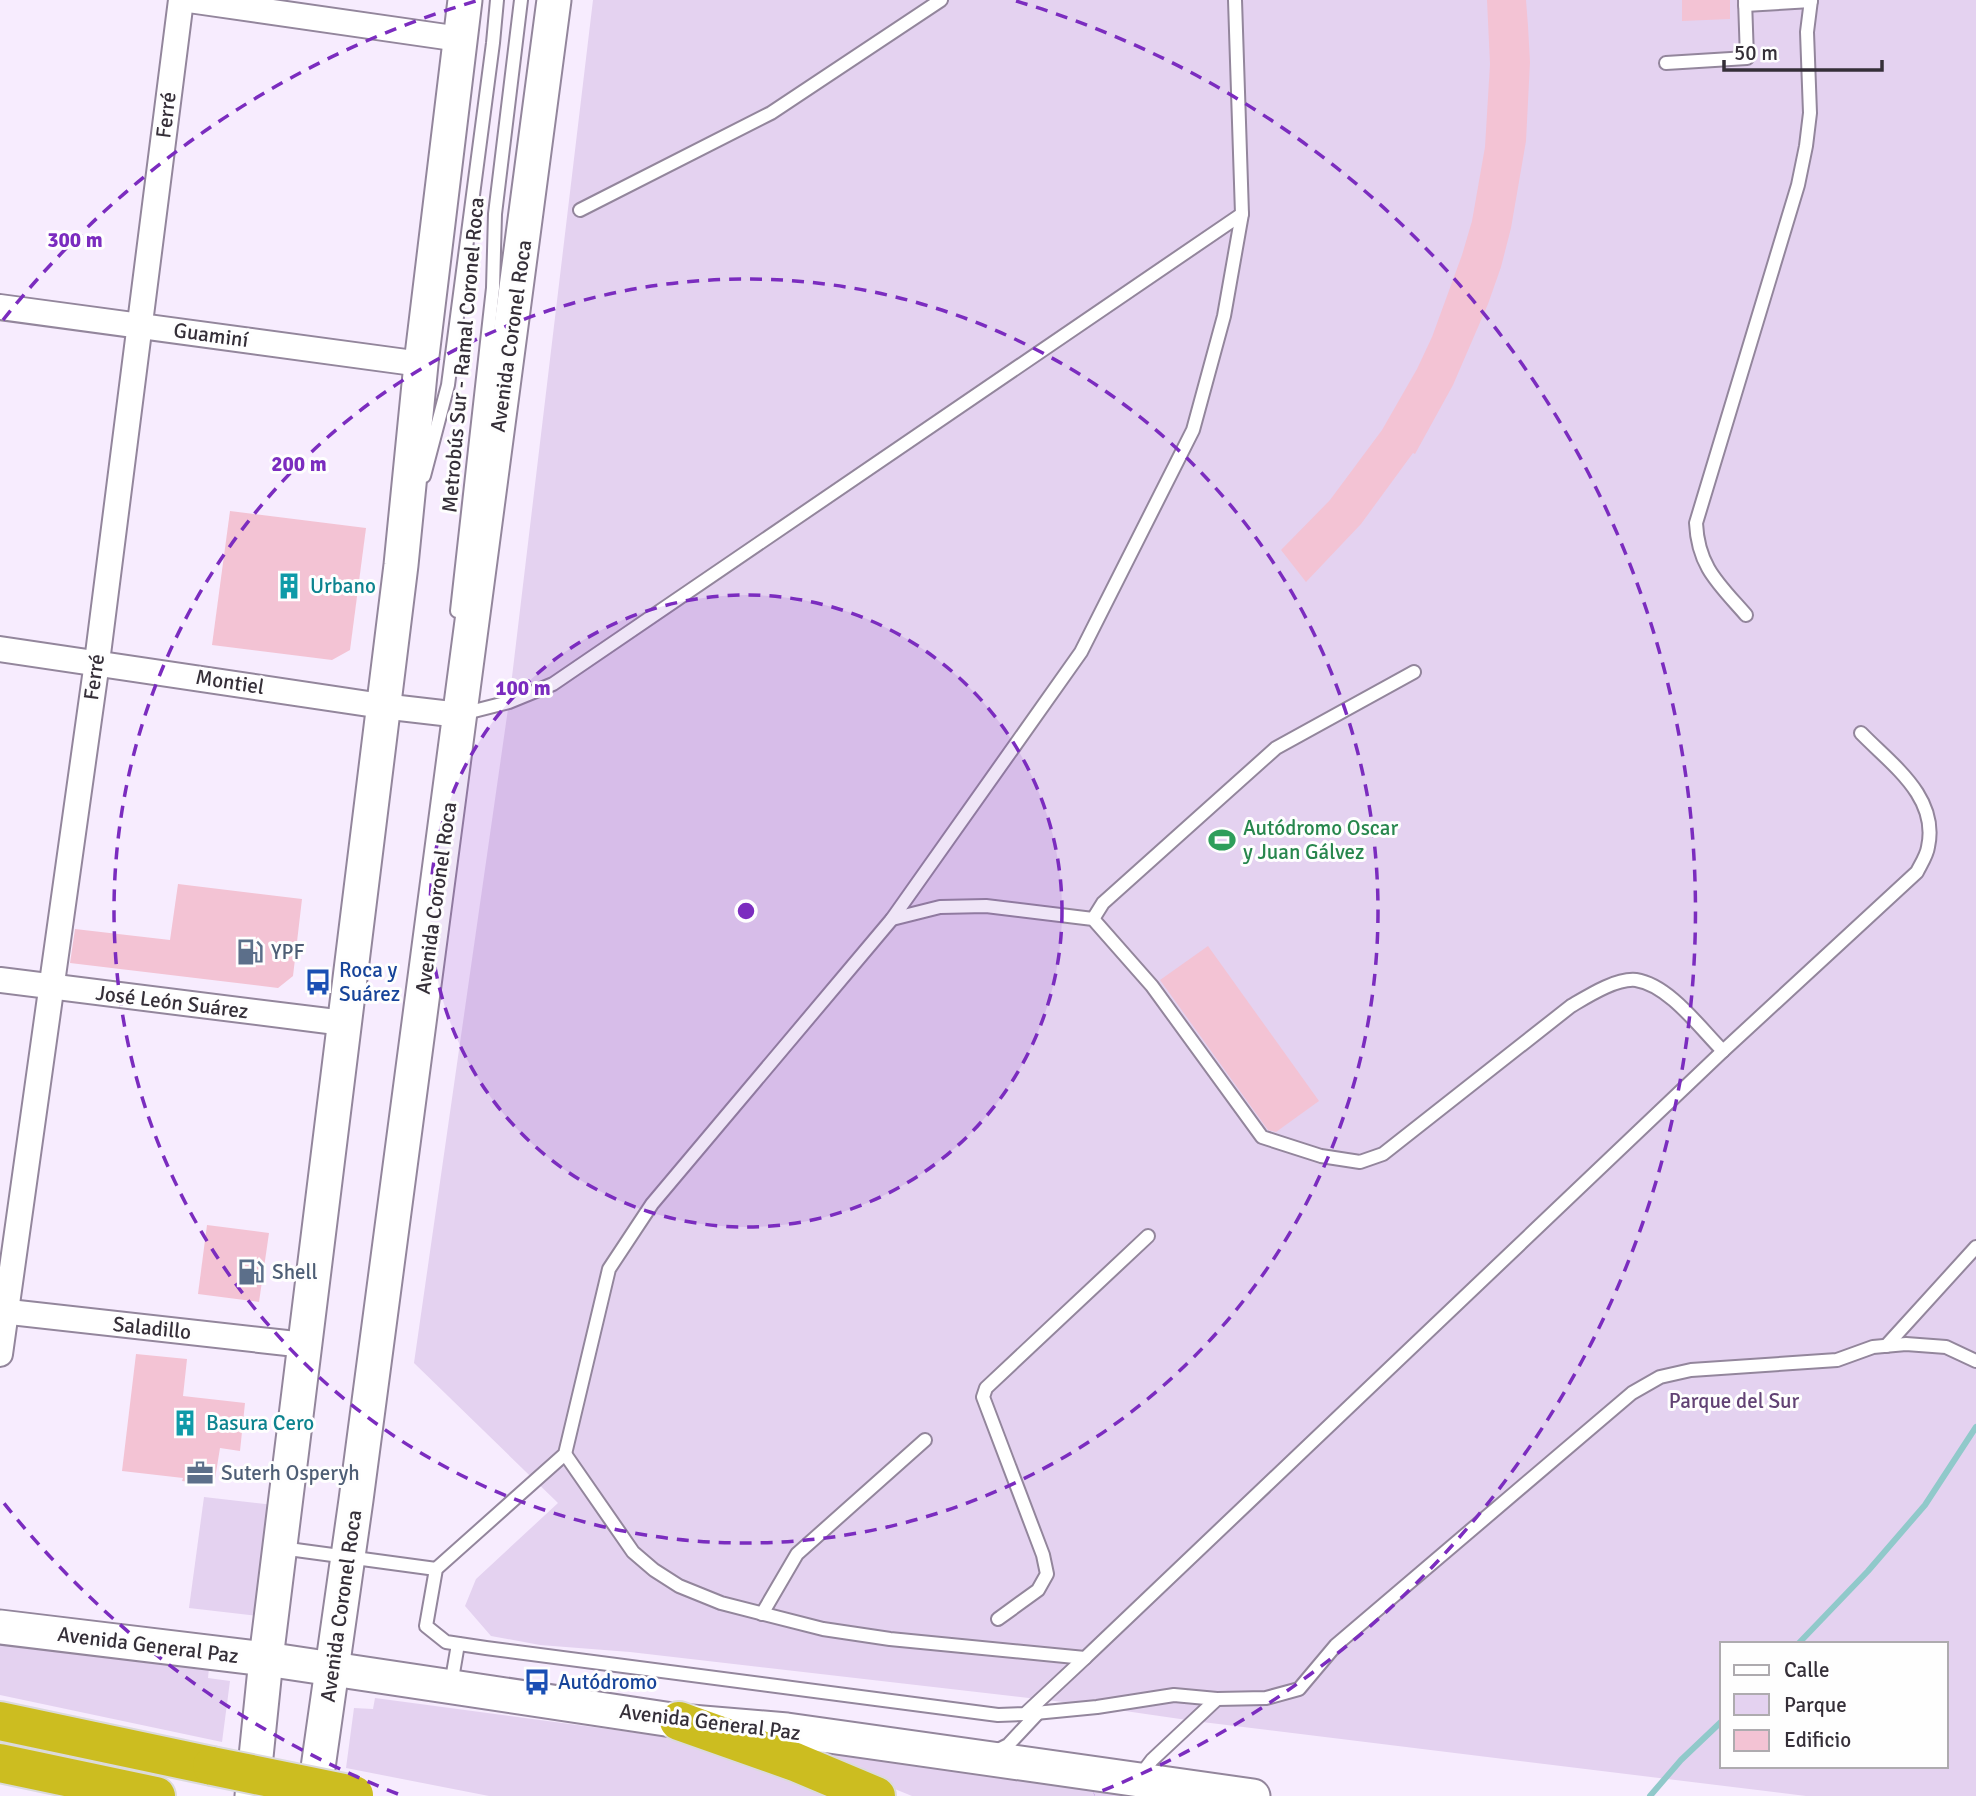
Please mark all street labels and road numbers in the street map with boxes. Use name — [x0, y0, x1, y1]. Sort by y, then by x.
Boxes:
street label: Ferré — [150, 90, 182, 140]
street label: Metrobús Sur - Ramal Coronel Roca — [436, 196, 490, 514]
street label: Avenida Coronel Roca — [485, 238, 537, 434]
street label: Guaminí — [172, 317, 250, 353]
street label: Ferré — [78, 652, 110, 702]
street label: Montiel — [194, 664, 266, 700]
street label: Avenida Coronel Roca — [410, 800, 462, 996]
street label: José León Suárez — [94, 980, 250, 1024]
street label: Saladillo — [112, 1311, 192, 1345]
street label: Avenida Coronel Roca — [315, 1508, 367, 1704]
street label: Avenida General Paz — [56, 1621, 240, 1669]
street label: Avenida General Paz — [618, 1698, 802, 1746]

